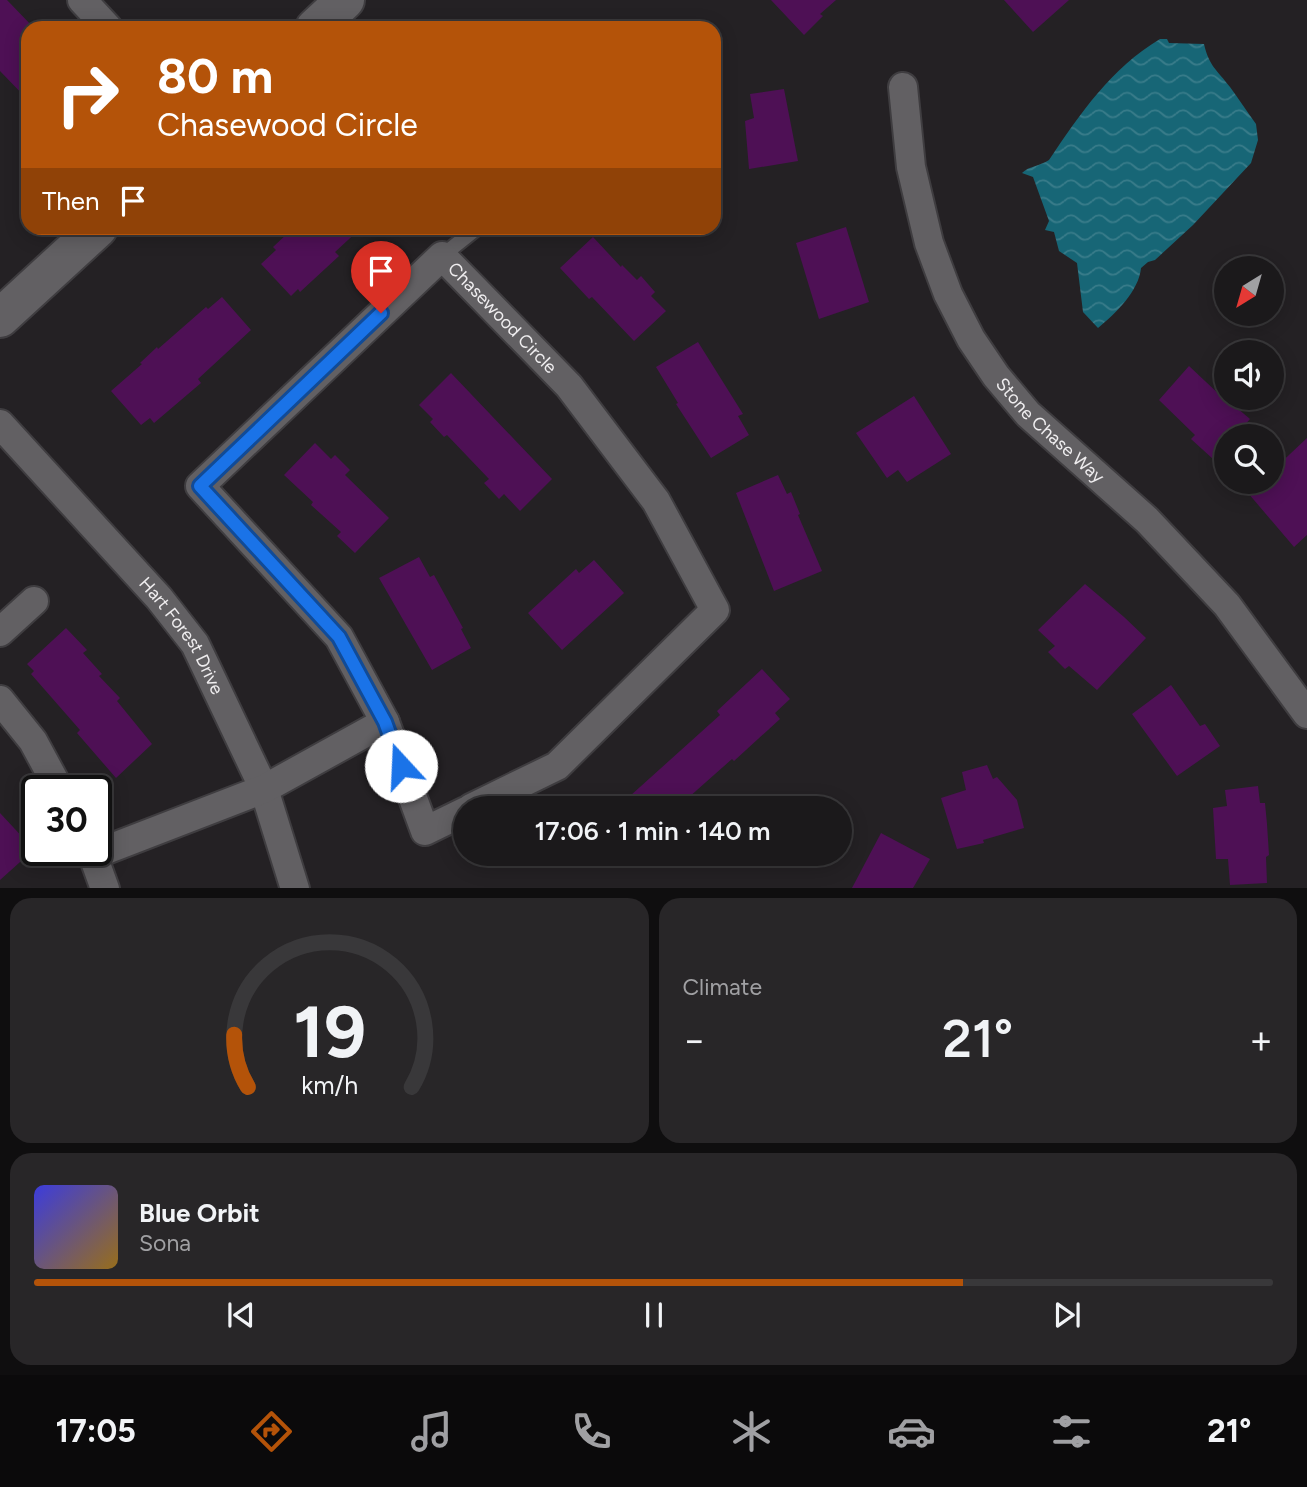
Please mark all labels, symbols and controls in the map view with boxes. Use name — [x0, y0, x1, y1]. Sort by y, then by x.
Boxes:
text: 80 m — [157, 46, 273, 105]
icon: right — [42, 49, 133, 140]
text: Chasewood Circle — [157, 106, 418, 144]
icon: arrive — [114, 182, 152, 220]
text: Then — [42, 185, 100, 217]
pin — [351, 241, 411, 313]
icon: arrive — [362, 252, 400, 290]
north arrow — [1214, 256, 1284, 326]
map controls — [1214, 256, 1284, 494]
street label: Chasewood Circle — [443, 258, 562, 378]
button: sound — [1214, 340, 1284, 410]
street label: Stone Chase Way — [991, 373, 1109, 488]
button: search — [1214, 424, 1284, 494]
street label: Hart Forest Drive — [134, 573, 228, 698]
position arrow — [364, 729, 438, 803]
speed limit sign: 30 — [21, 775, 112, 866]
text: 17:06 · 1 min · 140 m — [534, 815, 771, 847]
text: Climate — [683, 973, 762, 1001]
text: 19 — [293, 988, 366, 1075]
text: 21° — [942, 1008, 1013, 1070]
text: − — [683, 1017, 706, 1063]
text: + — [1249, 1017, 1273, 1063]
text: km/h — [301, 1069, 358, 1099]
text: Blue Orbit — [139, 1197, 260, 1229]
text: Sona — [139, 1229, 191, 1257]
icon: previous — [222, 1296, 260, 1334]
icon: pause — [635, 1296, 673, 1334]
icon: next — [1048, 1296, 1086, 1334]
icon: directions — [247, 1407, 296, 1456]
icon: music — [407, 1407, 456, 1456]
icon: phone — [567, 1407, 616, 1456]
icon: climate — [727, 1407, 776, 1456]
icon: car — [887, 1407, 936, 1456]
icon: filters — [1047, 1407, 1096, 1456]
text: 17:05 — [56, 1412, 136, 1450]
text: 21° — [1207, 1412, 1251, 1450]

